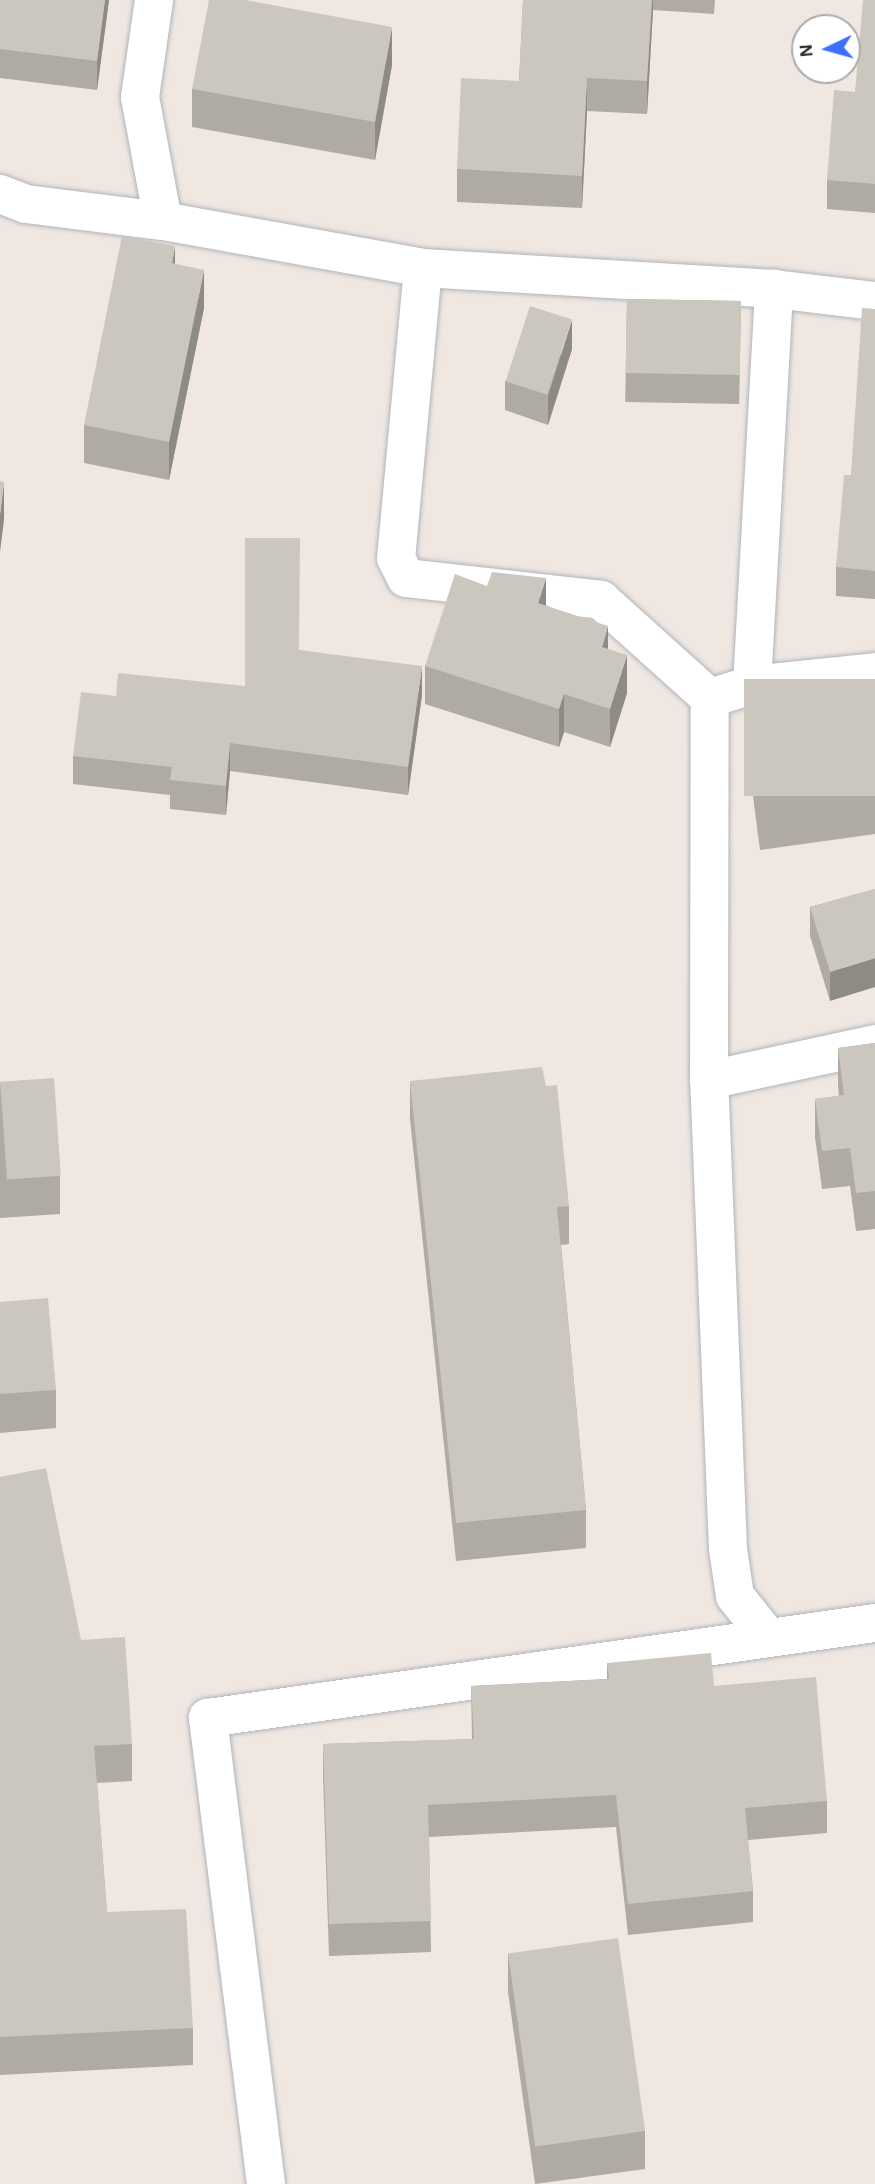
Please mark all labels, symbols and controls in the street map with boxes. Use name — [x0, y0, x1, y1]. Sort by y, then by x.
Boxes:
north arrow — [791, 14, 861, 84]
text: N — [797, 43, 817, 58]

